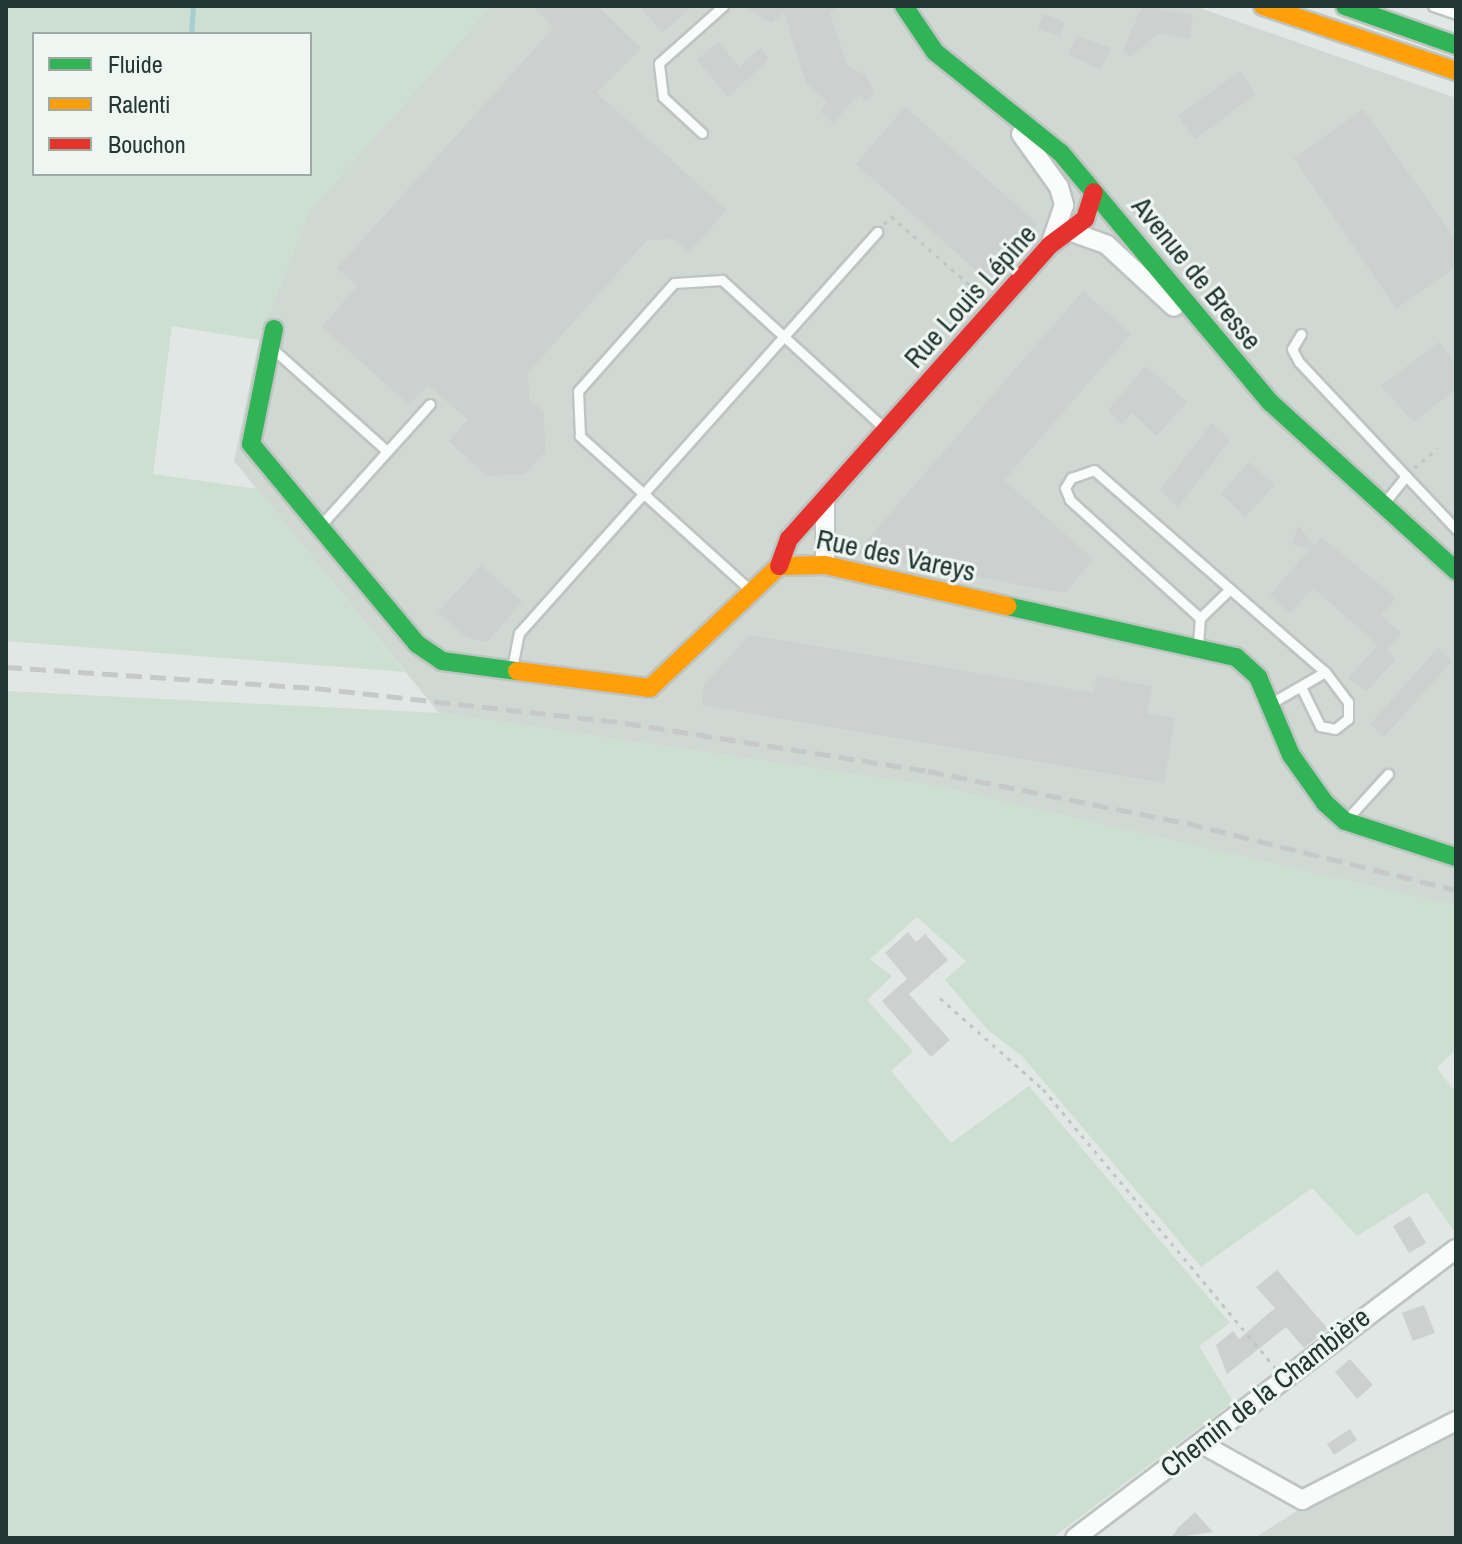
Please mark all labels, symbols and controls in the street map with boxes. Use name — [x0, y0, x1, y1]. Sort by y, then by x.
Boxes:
legend — [32, 32, 312, 176]
text: Fluide — [108, 48, 163, 80]
text: Ralenti — [108, 88, 170, 120]
text: Bouchon — [108, 128, 186, 160]
street label: Avenue de Bresse — [1125, 190, 1269, 356]
street label: Rue Louis Lépine — [897, 217, 1043, 375]
street label: Rue des Vareys — [813, 522, 979, 588]
street label: Chemin de la Chambière — [1154, 1300, 1376, 1484]

